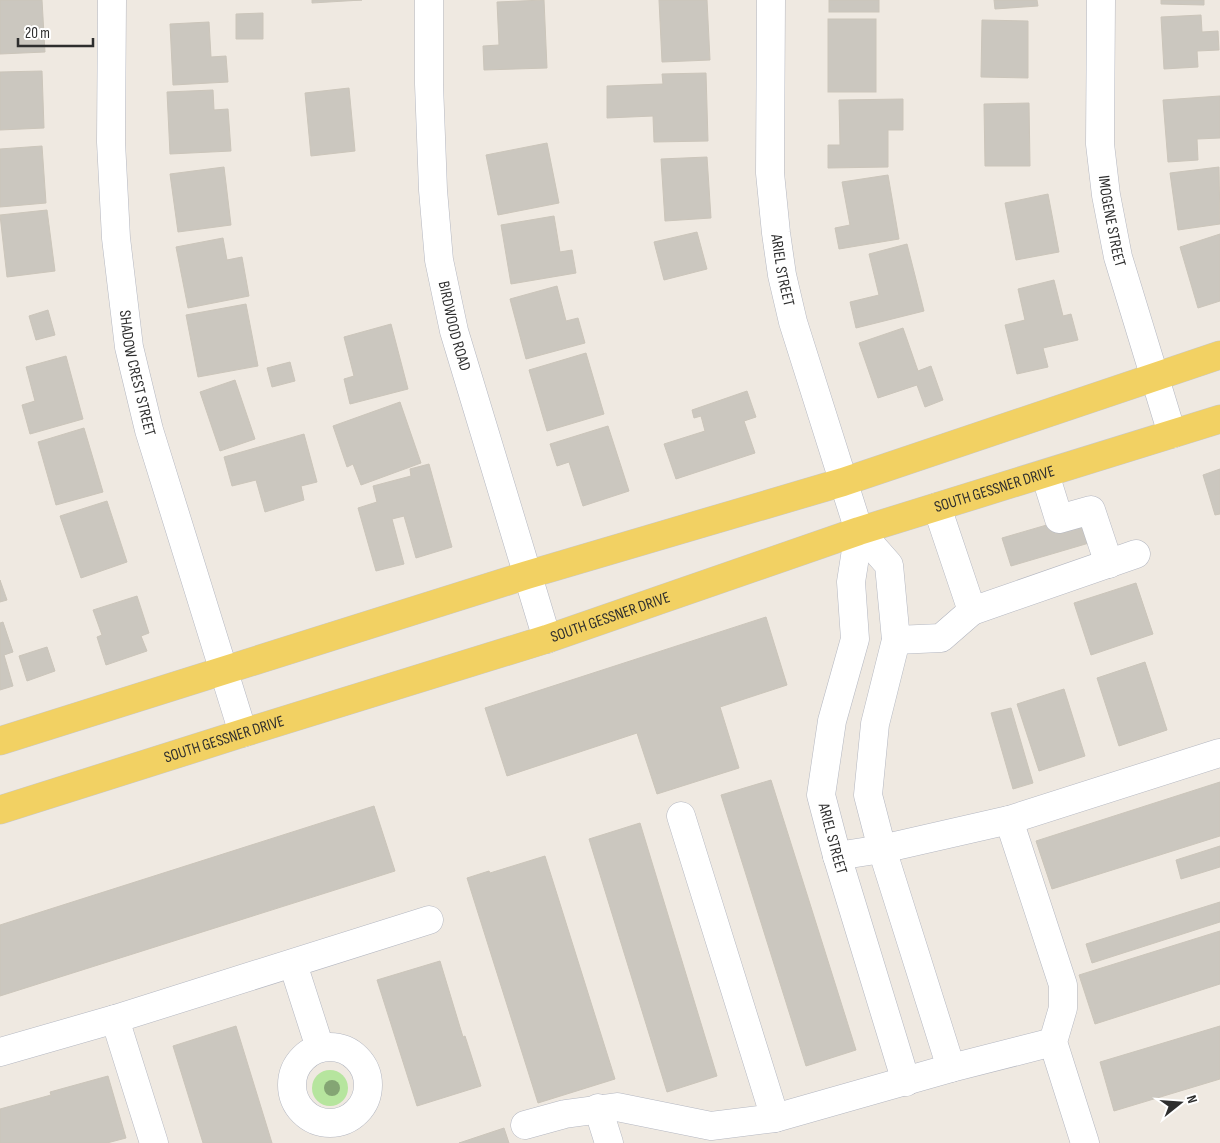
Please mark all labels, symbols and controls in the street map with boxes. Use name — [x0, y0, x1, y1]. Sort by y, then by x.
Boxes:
scale bar — [18, 15, 92, 47]
text: 20 m — [25, 24, 50, 43]
street label: IMOGENE STREET — [1094, 174, 1130, 270]
street label: ARIEL STREET — [767, 232, 799, 309]
street label: BIRDWOOD ROAD — [434, 279, 475, 373]
street label: SHADOW CREST STREET — [115, 309, 160, 439]
street label: SOUTH GESSNER DRIVE — [932, 461, 1057, 517]
street label: SOUTH GESSNER DRIVE — [548, 588, 672, 647]
street label: SOUTH GESSNER DRIVE — [162, 711, 286, 767]
street label: ARIEL STREET — [814, 800, 852, 877]
north arrow — [1155, 1078, 1205, 1128]
text: N — [1183, 1093, 1201, 1105]

